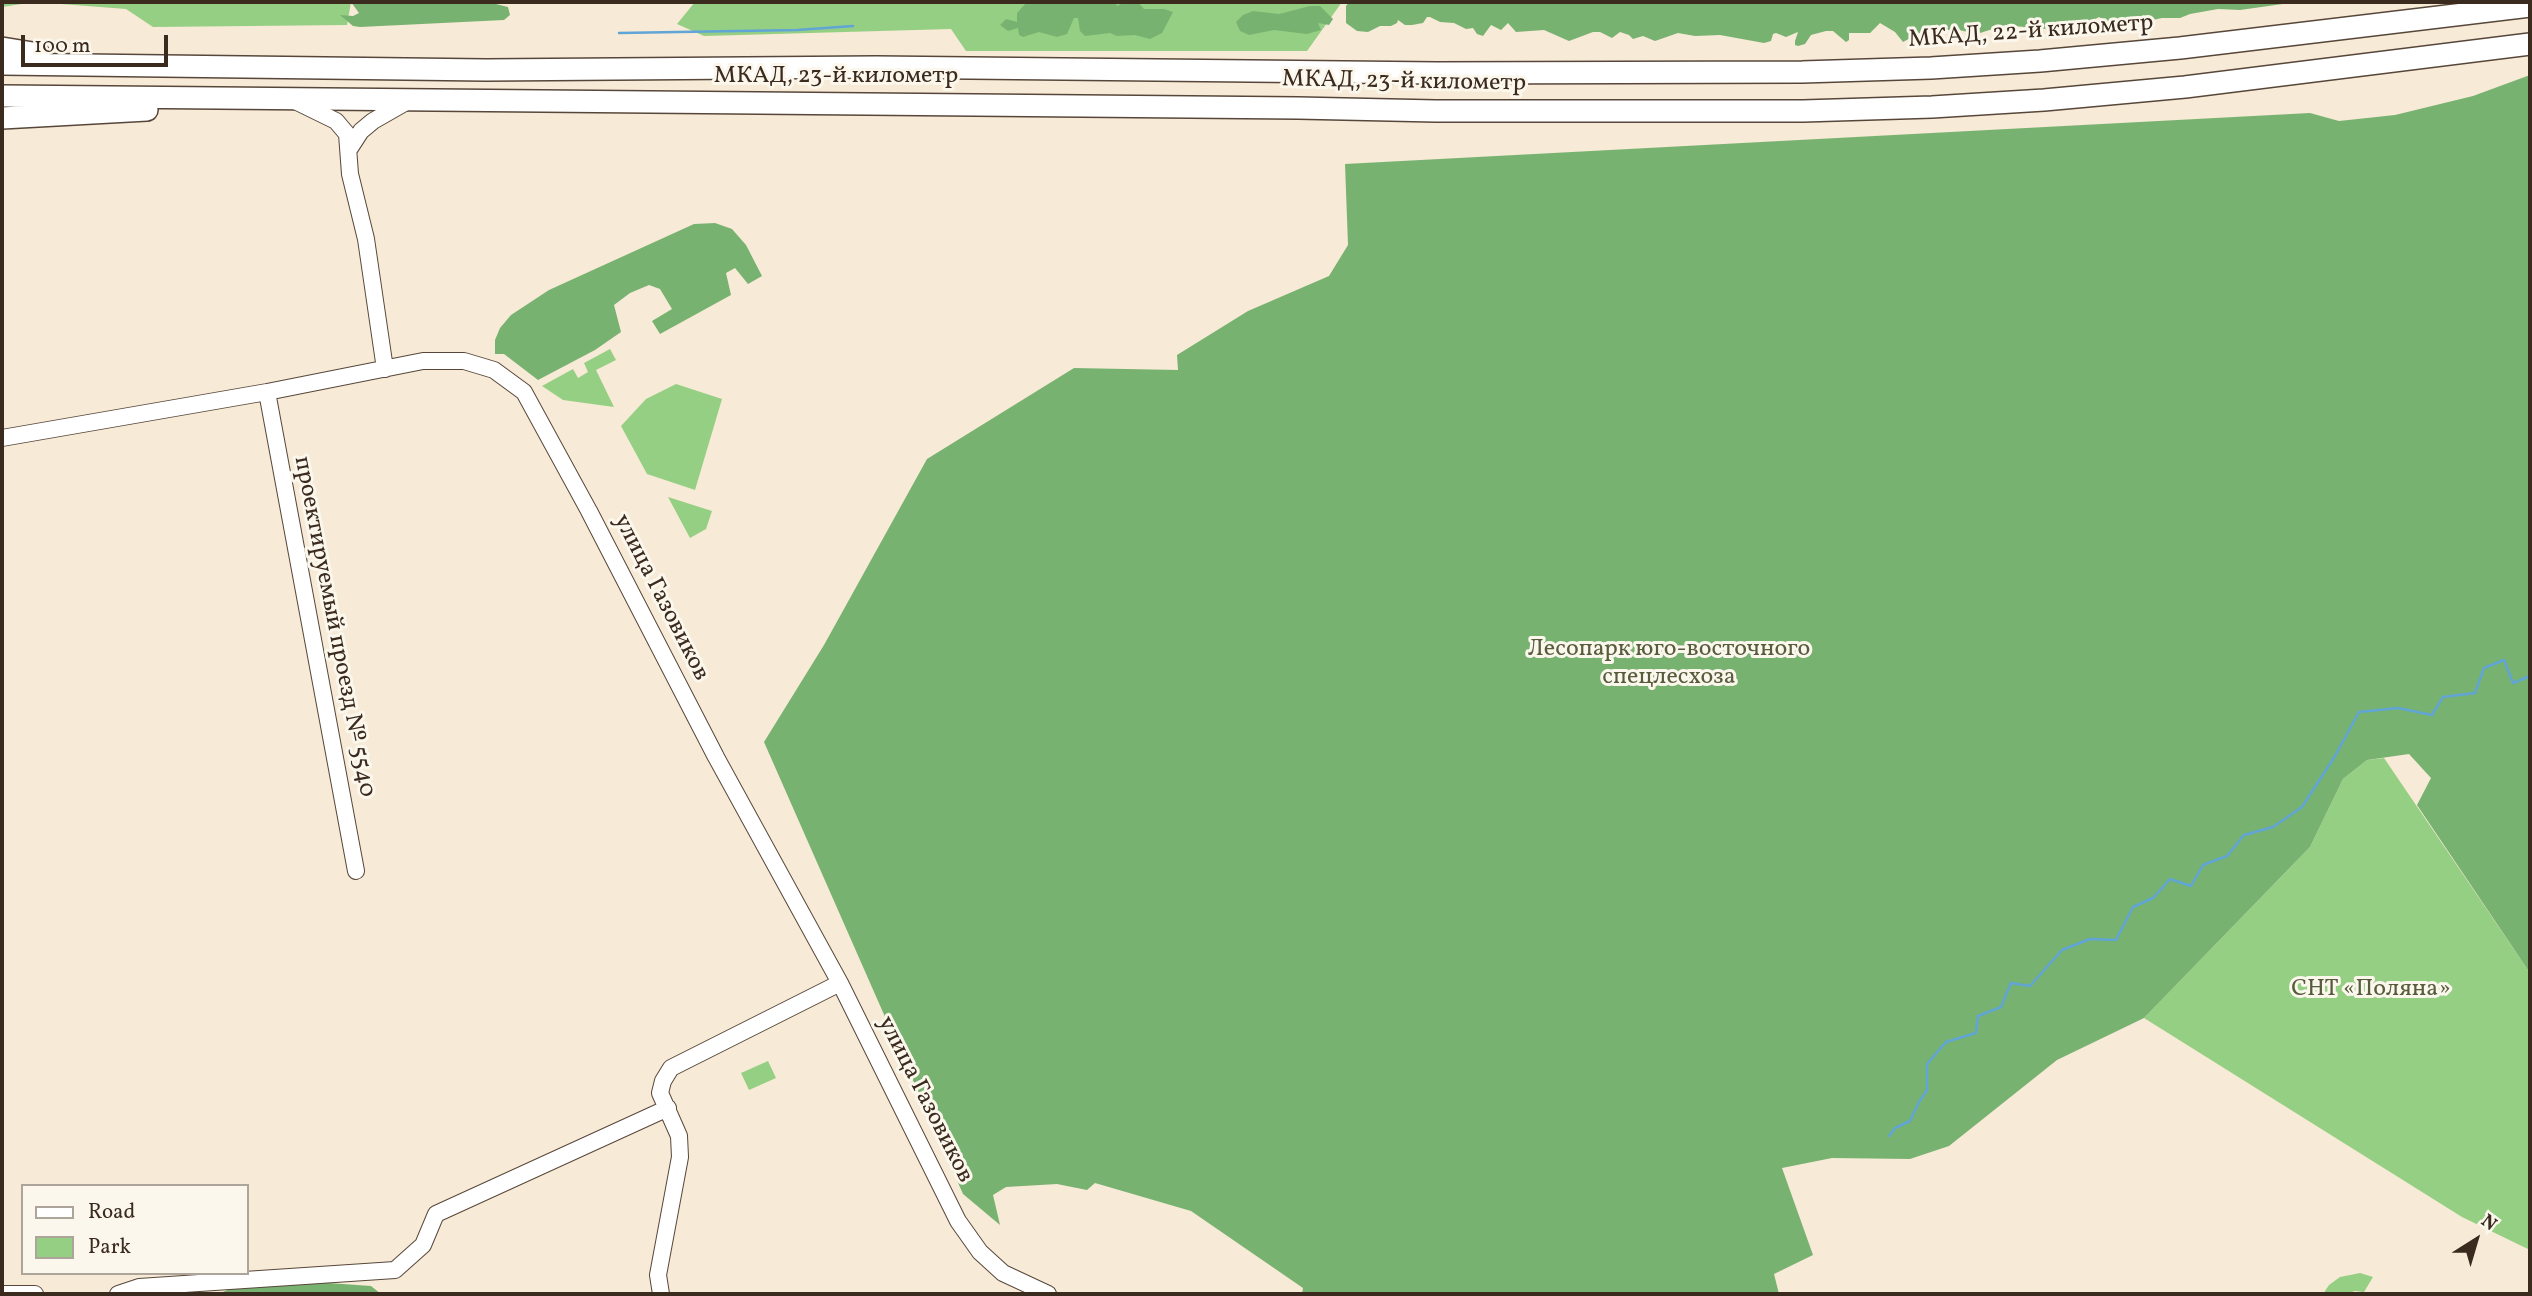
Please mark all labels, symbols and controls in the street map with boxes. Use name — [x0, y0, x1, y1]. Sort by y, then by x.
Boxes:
street label: МКАД, 22-й километр — [1908, 10, 2154, 56]
scale bar — [24, 21, 172, 65]
text: 100 m — [34, 32, 91, 61]
street label: МКАД, 23-й километр — [714, 64, 958, 92]
street label: МКАД, 23-й километр — [1282, 66, 1526, 100]
street label: проектируемый проезд № 5540 — [286, 454, 380, 800]
street label: улица Газовиков — [606, 510, 714, 686]
park label: Лесопарк юго-восточного спецлесхоза — [1528, 637, 1810, 693]
park label: СНТ «Поляна» — [2291, 977, 2451, 1005]
street label: улица Газовиков — [870, 1012, 978, 1188]
legend — [21, 1184, 248, 1275]
text: Road — [88, 1198, 135, 1227]
north arrow — [2441, 1205, 2511, 1275]
text: N — [2475, 1209, 2502, 1238]
text: Park — [88, 1233, 131, 1262]

